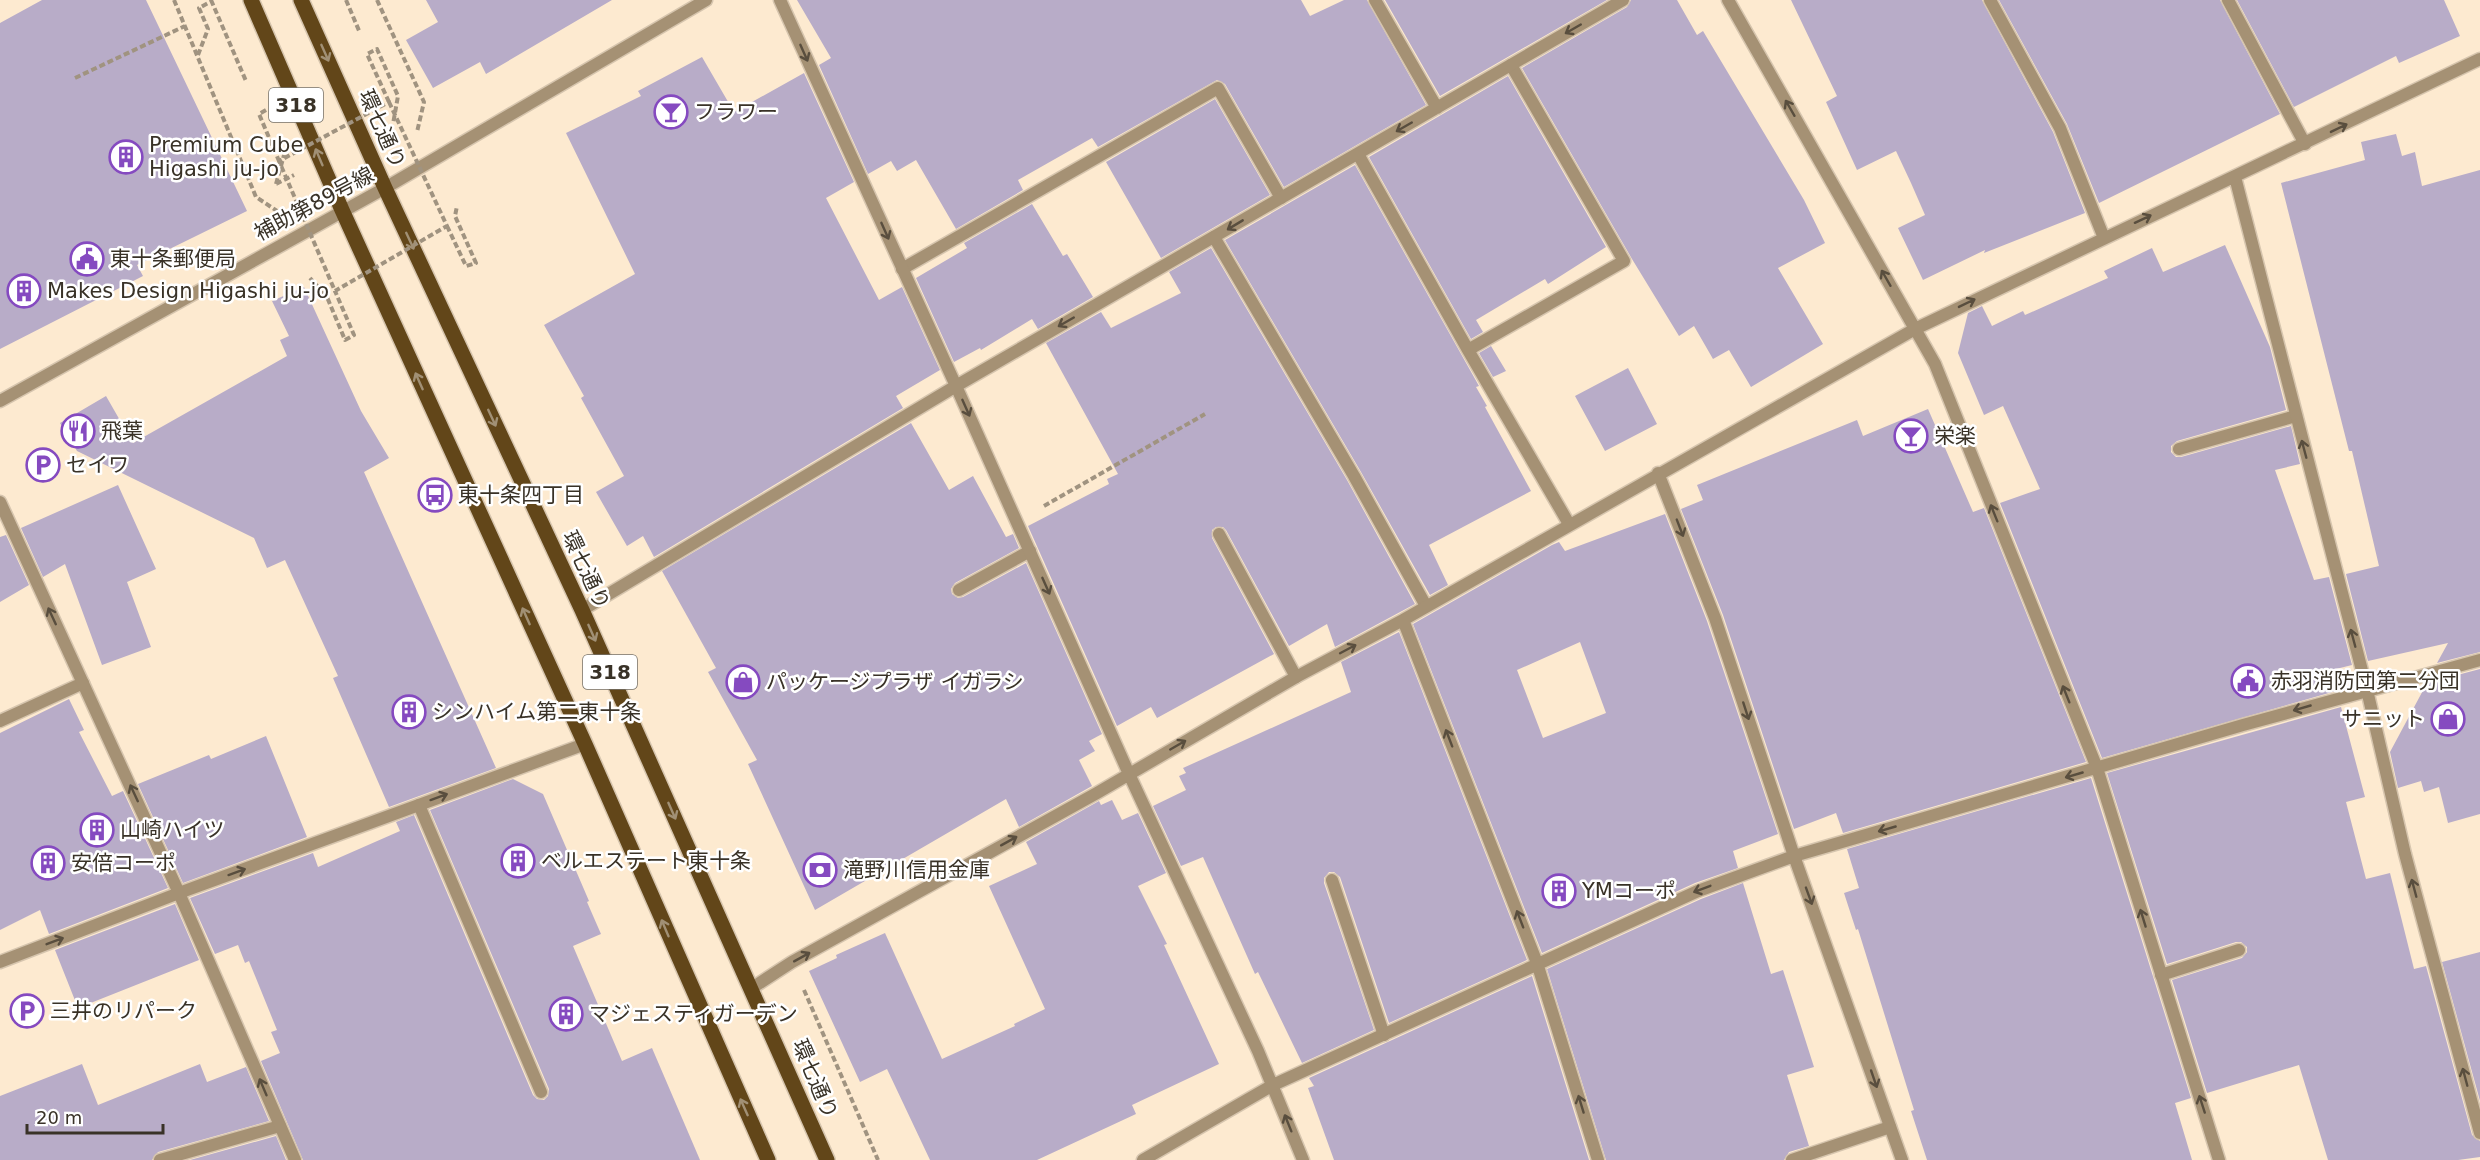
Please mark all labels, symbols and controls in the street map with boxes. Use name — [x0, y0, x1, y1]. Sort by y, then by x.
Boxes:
one-way arrow — [1564, 24, 1582, 35]
one-way arrow — [320, 44, 331, 62]
one-way arrow — [799, 44, 810, 62]
street label: 環七通り — [354, 86, 410, 172]
road number: 318 — [269, 88, 323, 122]
bar icon: フラワー — [653, 94, 689, 130]
place label: フラワー — [694, 100, 778, 124]
one-way arrow — [1783, 100, 1795, 117]
one-way arrow — [2330, 121, 2348, 133]
one-way arrow — [1396, 122, 1413, 134]
place label: Premium Cube Higashi ju-jo — [149, 133, 303, 181]
building icon: Premium Cube Higashi ju-jo — [108, 139, 144, 175]
one-way arrow — [313, 148, 324, 166]
street label: 補助第89号線 — [250, 162, 378, 246]
one-way arrow — [2134, 213, 2152, 225]
one-way arrow — [1227, 219, 1244, 231]
one-way arrow — [879, 221, 891, 239]
one-way arrow — [406, 232, 417, 250]
public building icon: 東十条郵便局 — [69, 241, 105, 277]
place label: 東十条郵便局 — [110, 247, 236, 271]
one-way arrow — [1880, 270, 1892, 287]
building icon: Makes Design Higashi ju-jo — [6, 273, 42, 309]
place label: Makes Design Higashi ju-jo — [47, 279, 329, 303]
one-way arrow — [1958, 297, 1976, 309]
one-way arrow — [1058, 317, 1075, 329]
one-way arrow — [413, 372, 424, 390]
one-way arrow — [961, 398, 972, 417]
one-way arrow — [487, 408, 499, 426]
restaurant icon: 飛葉 — [60, 413, 96, 449]
bar icon: 栄楽 — [1893, 418, 1929, 454]
place label: 飛葉 — [101, 419, 143, 443]
place label: 栄楽 — [1934, 424, 1976, 448]
one-way arrow — [2298, 440, 2310, 459]
parking icon: セイワ — [25, 447, 61, 483]
place label: セイワ — [66, 453, 129, 477]
bus stop icon: 東十条四丁目 — [417, 477, 453, 513]
place label: 東十条四丁目 — [458, 483, 584, 507]
one-way arrow — [1988, 504, 1999, 523]
one-way arrow — [1675, 518, 1686, 536]
street label: 環七通り — [557, 527, 615, 613]
one-way arrow — [1040, 577, 1052, 595]
one-way arrow — [520, 607, 532, 625]
one-way arrow — [46, 608, 57, 626]
one-way arrow — [587, 623, 599, 641]
one-way arrow — [2347, 629, 2359, 648]
one-way arrow — [1339, 643, 1356, 655]
road number: 318 — [583, 655, 637, 689]
public building icon: 赤羽消防団第二分団 — [2230, 663, 2266, 699]
shop icon: パッケージプラザ イガラシ — [725, 664, 761, 700]
place label: 赤羽消防団第二分団 — [2271, 669, 2460, 693]
place label: パッケージプラザ イガラシ — [766, 670, 1024, 694]
one-way arrow — [2060, 686, 2071, 704]
building icon: シンハイム第二東十条 — [391, 694, 427, 730]
place label: シンハイム第二東十条 — [432, 700, 641, 724]
one-way arrow — [1741, 701, 1752, 720]
shop icon: サニット — [2430, 701, 2466, 737]
one-way arrow — [2293, 703, 2312, 715]
place label: サニット — [2341, 707, 2425, 731]
one-way arrow — [1443, 729, 1454, 747]
one-way arrow — [1169, 739, 1186, 751]
one-way arrow — [2065, 770, 2084, 781]
one-way arrow — [127, 785, 139, 803]
one-way arrow — [430, 791, 448, 802]
one-way arrow — [667, 801, 679, 819]
building icon: 山崎ハイツ — [79, 812, 115, 848]
place label: 山崎ハイツ — [120, 818, 225, 842]
one-way arrow — [1878, 824, 1897, 835]
one-way arrow — [1000, 835, 1017, 847]
building icon: ベルエステート東十条 — [500, 843, 536, 879]
building icon: 安倍コーポ — [30, 845, 66, 881]
place label: ベルエステート東十条 — [541, 849, 751, 873]
place label: 安倍コーポ — [71, 851, 176, 875]
bank icon: 滝野川信用金庫 — [802, 852, 838, 888]
place label: 滝野川信用金庫 — [843, 858, 990, 882]
one-way arrow — [227, 866, 246, 877]
building icon: YMコーポ — [1541, 873, 1577, 909]
place label: YMコーポ — [1581, 879, 1676, 903]
one-way arrow — [2408, 879, 2419, 898]
one-way arrow — [1693, 885, 1712, 896]
one-way arrow — [1804, 886, 1815, 904]
one-way arrow — [2137, 909, 2148, 928]
one-way arrow — [1513, 910, 1524, 929]
one-way arrow — [659, 920, 670, 938]
one-way arrow — [45, 935, 63, 946]
one-way arrow — [793, 950, 810, 962]
parking icon: 三井のリパーク — [9, 993, 45, 1029]
building icon: マジェスティガーデン — [548, 996, 584, 1032]
place label: 三井のリパーク — [50, 999, 197, 1023]
place label: マジェスティガーデン — [589, 1002, 798, 1026]
street label: 環七通り — [788, 1036, 842, 1122]
one-way arrow — [2459, 1068, 2470, 1087]
one-way arrow — [1869, 1069, 1880, 1088]
one-way arrow — [257, 1078, 268, 1097]
one-way arrow — [1575, 1095, 1586, 1114]
one-way arrow — [2195, 1095, 2206, 1114]
scale bar — [27, 1097, 164, 1135]
one-way arrow — [738, 1098, 749, 1116]
text: 20 m — [36, 1107, 82, 1128]
one-way arrow — [1282, 1114, 1293, 1132]

